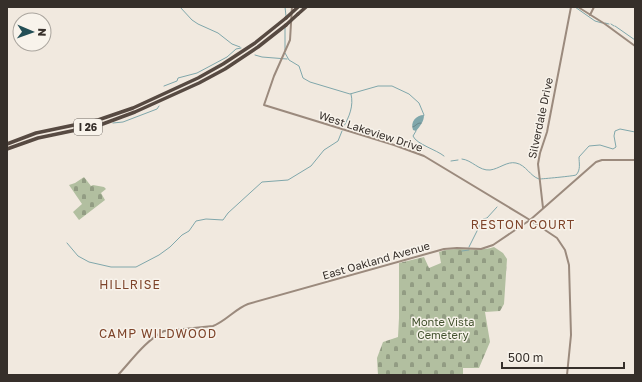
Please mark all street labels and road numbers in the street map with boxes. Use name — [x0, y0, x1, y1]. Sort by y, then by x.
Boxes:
street label: Silverdale Drive — [525, 76, 555, 160]
street label: West Lakeview Drive — [317, 108, 425, 154]
road number: I 26 — [74, 119, 102, 135]
street label: East Oakland Avenue — [321, 238, 431, 282]

